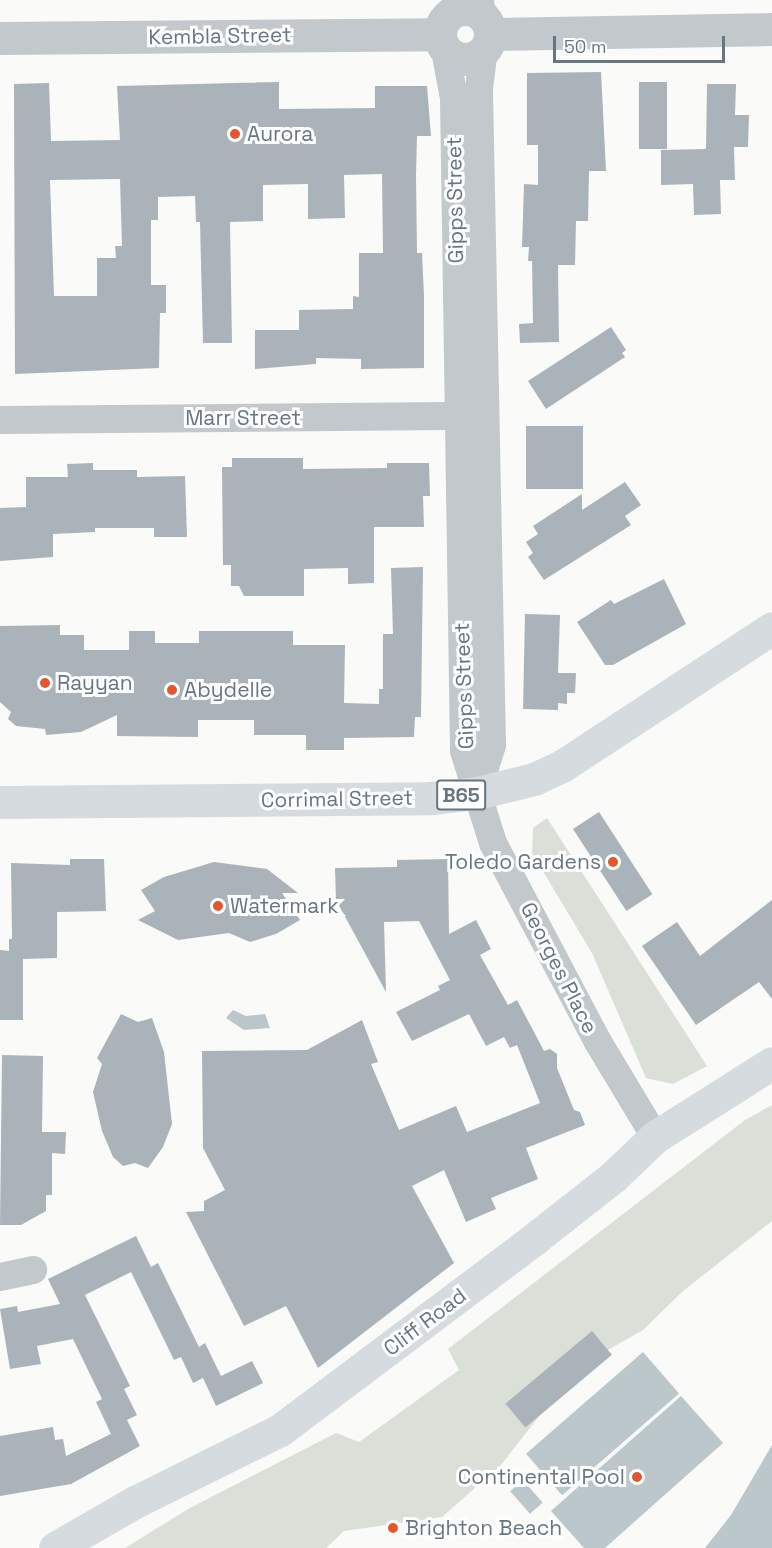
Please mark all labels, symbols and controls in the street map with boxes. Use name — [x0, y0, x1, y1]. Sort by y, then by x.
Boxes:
street label: Kembla Street — [148, 22, 292, 50]
scale bar — [556, 24, 728, 62]
text: 50 m — [564, 35, 606, 58]
place label: Aurora — [247, 121, 313, 147]
marker: Aurora — [228, 127, 242, 141]
street label: Gipps Street — [441, 136, 469, 264]
street label: Marr Street — [185, 405, 301, 431]
street label: Gipps Street — [449, 622, 479, 750]
place label: Rayyan — [57, 670, 133, 696]
marker: Rayyan — [38, 676, 52, 690]
place label: Abydelle — [184, 677, 272, 703]
marker: Abydelle — [165, 683, 179, 697]
road number: B65 — [436, 778, 486, 812]
street label: Corrimal Street — [261, 785, 413, 813]
place label: Toledo Gardens — [445, 849, 601, 875]
marker: Toledo Gardens — [606, 855, 620, 869]
place label: Watermark — [230, 893, 339, 919]
street label: Georges Place — [515, 898, 603, 1038]
marker: Watermark — [211, 899, 225, 913]
street label: Cliff Road — [379, 1283, 471, 1361]
place label: Continental Pool — [458, 1464, 625, 1490]
marker: Continental Pool — [630, 1470, 644, 1484]
place label: Brighton Beach — [405, 1515, 562, 1541]
marker: Brighton Beach — [386, 1521, 400, 1535]

